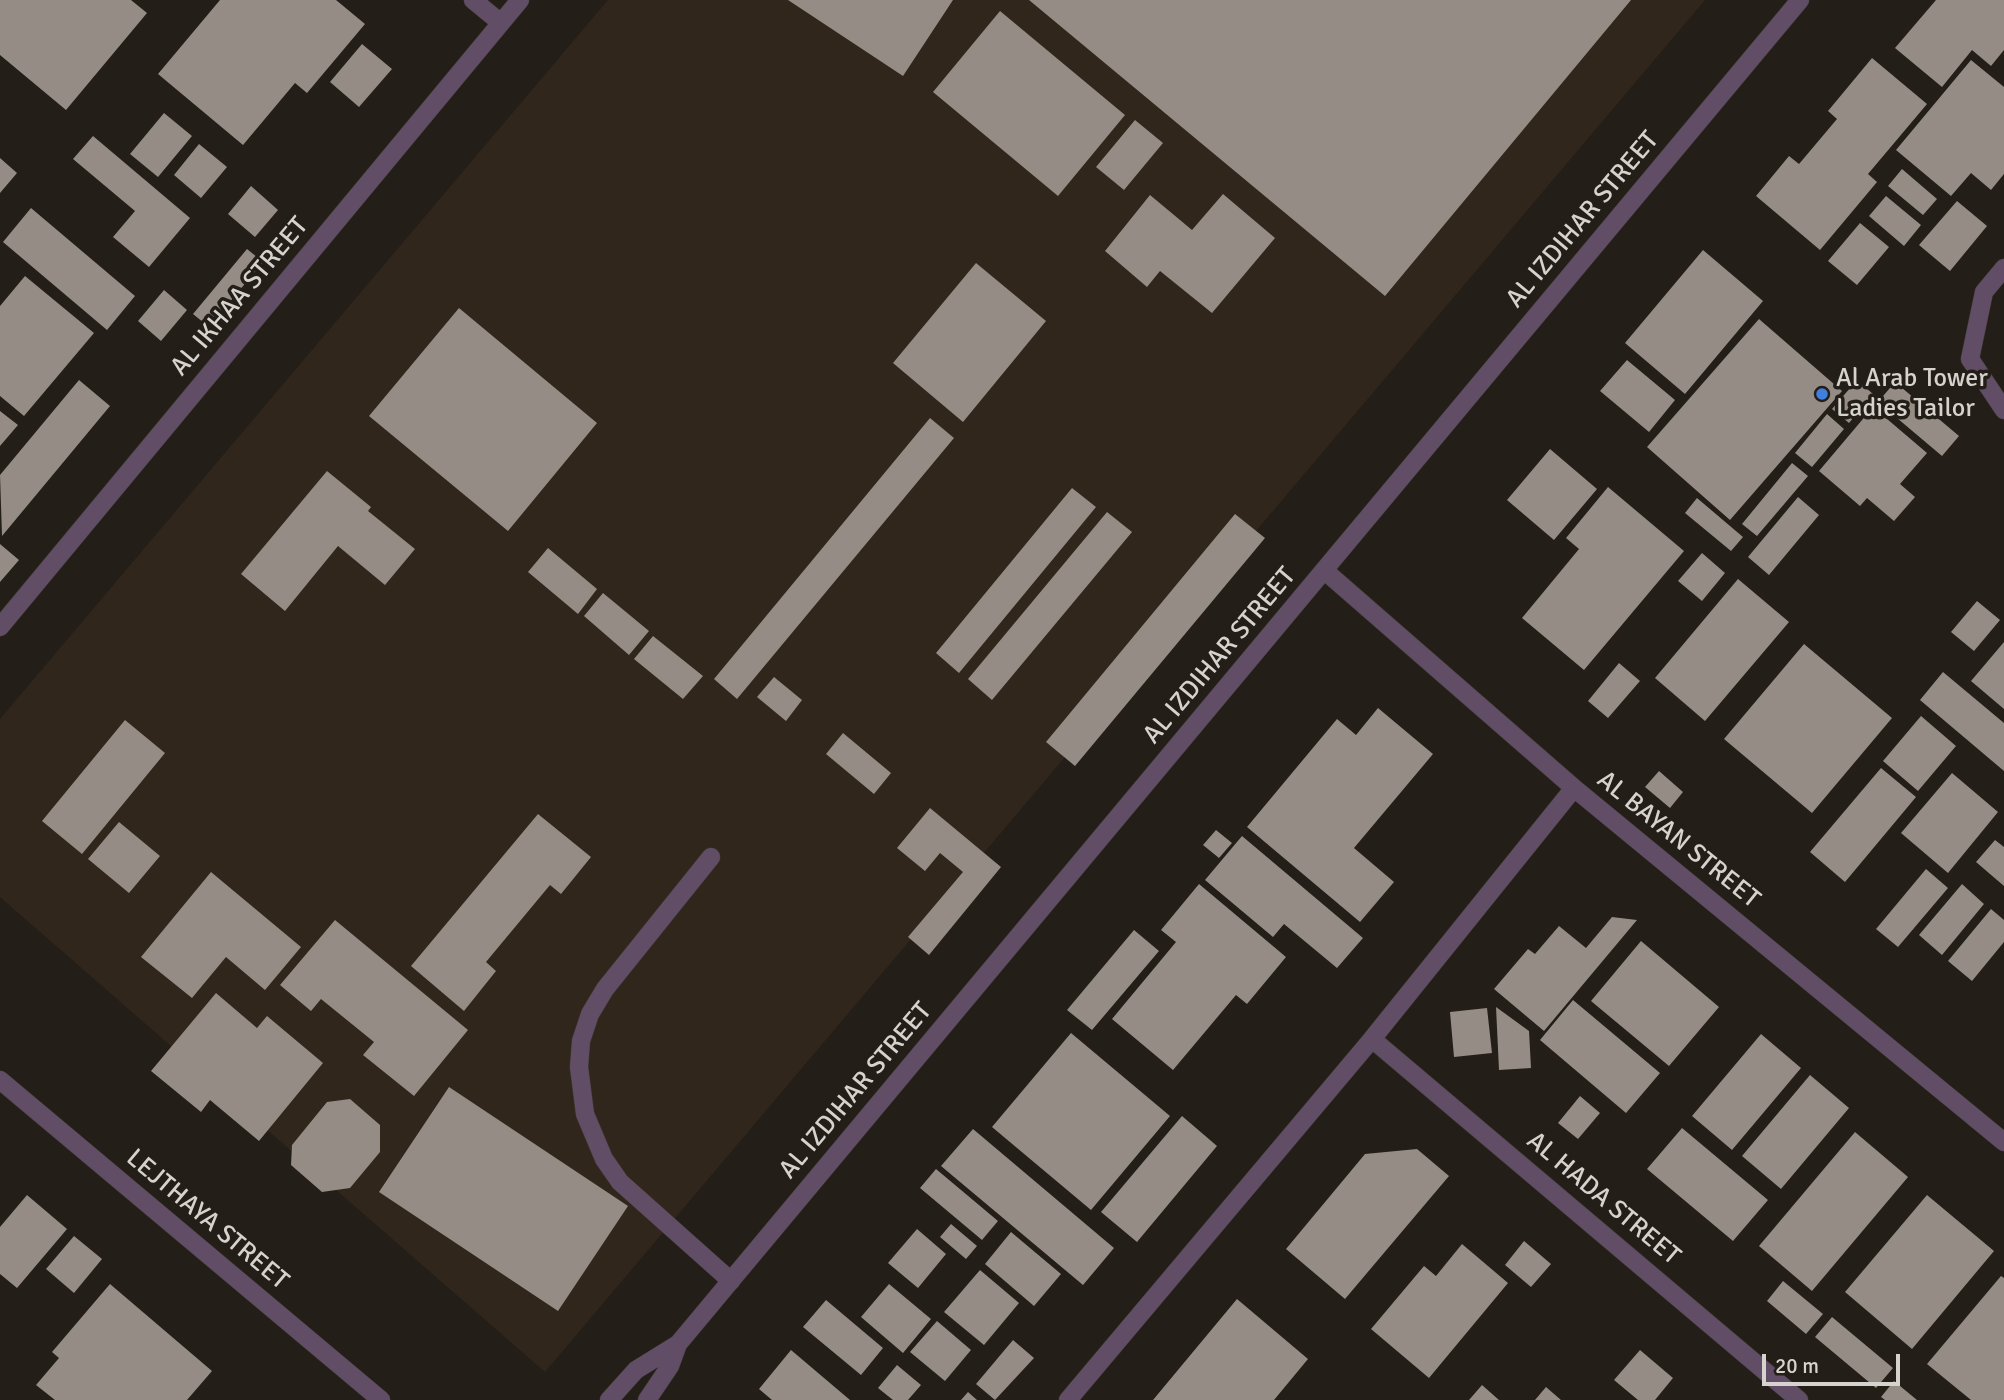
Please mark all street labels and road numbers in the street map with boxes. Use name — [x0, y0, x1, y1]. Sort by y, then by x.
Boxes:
street label: AL IZDIHAR STREET — [1500, 125, 1666, 315]
street label: AL IKHAA STREET — [165, 211, 315, 383]
street label: AL IZDIHAR STREET — [1137, 561, 1303, 751]
street label: AL BAYAN STREET — [1590, 765, 1766, 915]
street label: AL IZDIHAR STREET — [773, 996, 939, 1186]
street label: AL HADA STREET — [1520, 1126, 1686, 1272]
street label: LEJTHAYA STREET — [119, 1143, 295, 1297]

